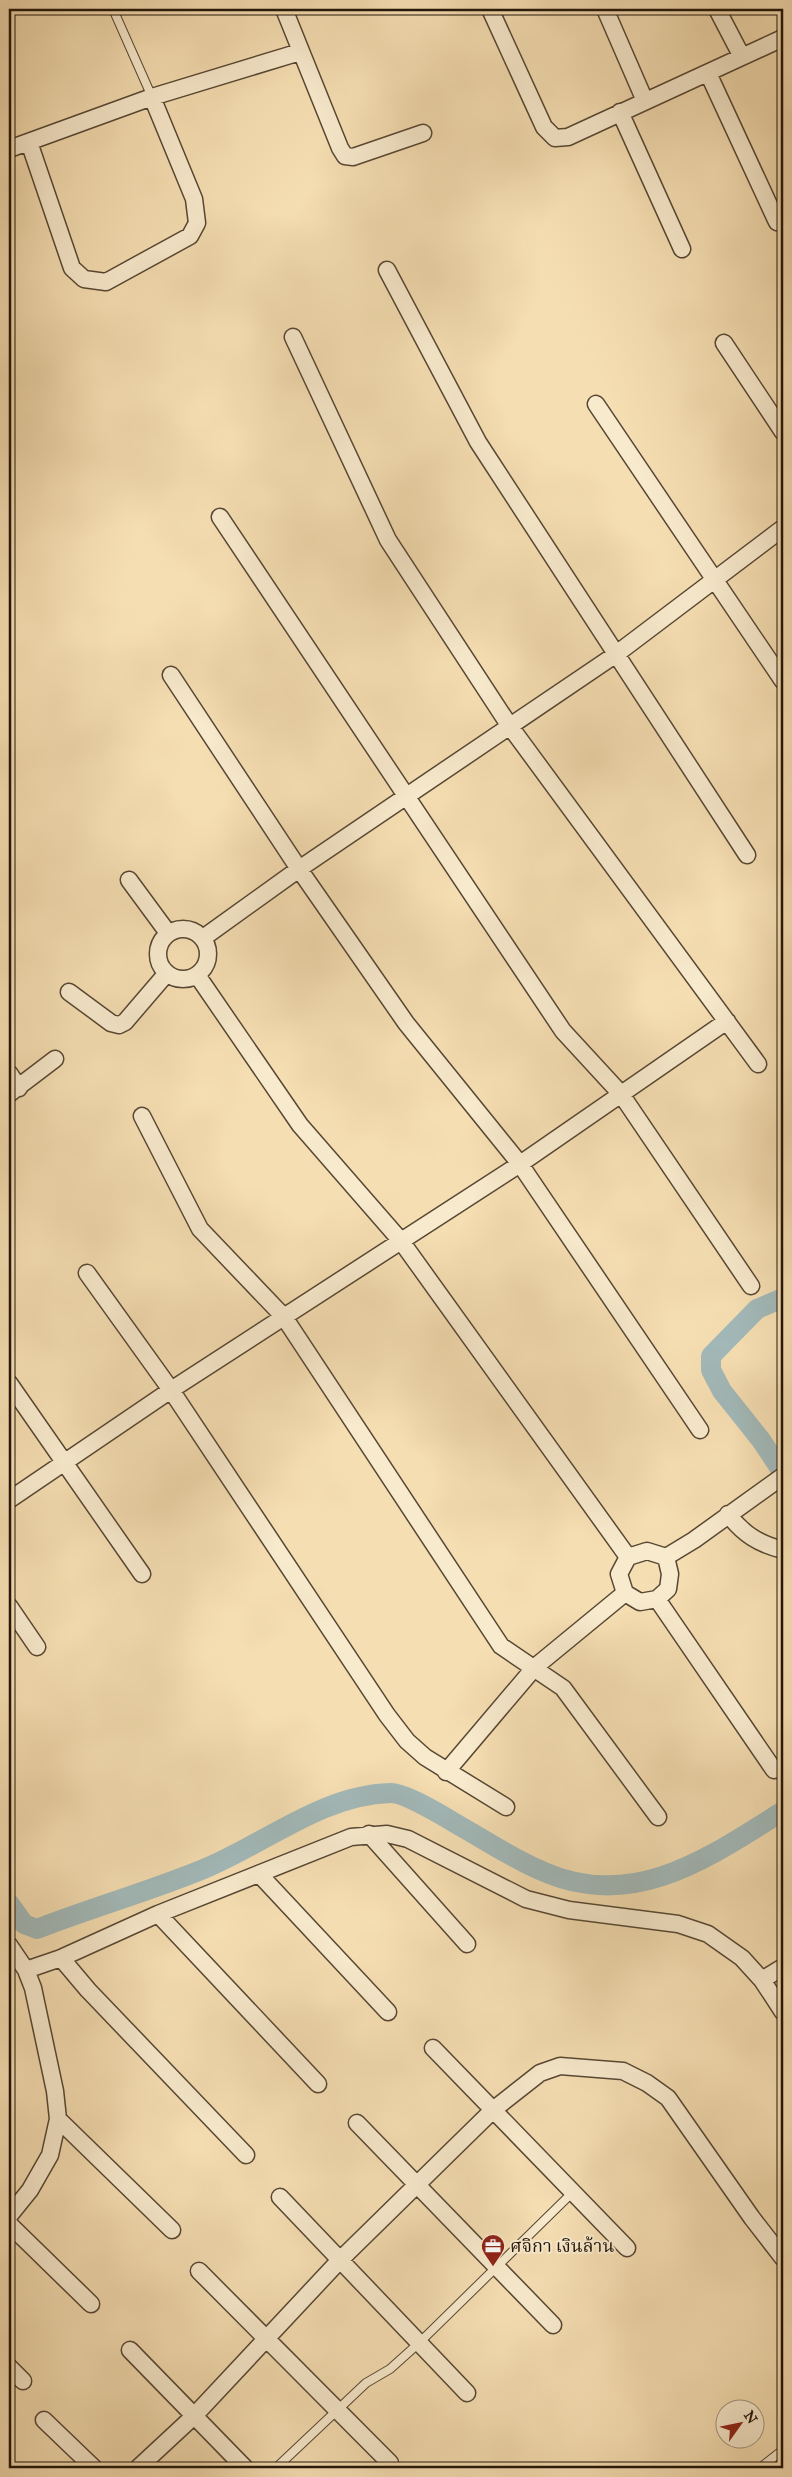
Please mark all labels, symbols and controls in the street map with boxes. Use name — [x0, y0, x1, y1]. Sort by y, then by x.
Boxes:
office icon: ศจิกา เงินล้าน — [480, 2233, 506, 2267]
place label: ศจิกา เงินล้าน — [510, 2235, 614, 2257]
north arrow — [714, 2400, 764, 2450]
text: N — [740, 2408, 761, 2427]

